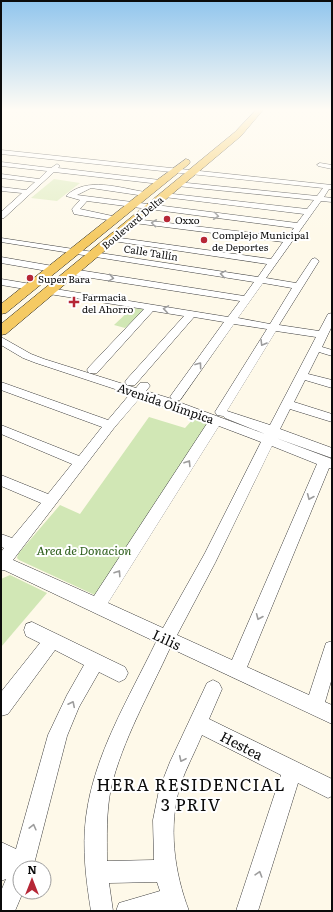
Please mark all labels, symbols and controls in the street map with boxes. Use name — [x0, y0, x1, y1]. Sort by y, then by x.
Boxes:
street label: Boulevard Delta — [98, 191, 166, 252]
one-way arrow — [213, 211, 219, 220]
place label: Oxxo — [175, 212, 200, 227]
marker: Oxxo — [162, 214, 172, 224]
one-way arrow — [151, 219, 157, 228]
place label: Complejo Municipal de Deportes — [212, 227, 309, 254]
marker: Complejo Municipal de Deportes — [199, 235, 209, 245]
street label: Calle Tallín — [123, 240, 180, 264]
one-way arrow — [219, 270, 226, 279]
place label: Super Bara — [38, 271, 91, 286]
marker: Super Bara — [25, 273, 35, 283]
one-way arrow — [108, 273, 114, 282]
place label: Farmacia del Ahorro — [82, 289, 133, 316]
marker: Farmacia del Ahorro — [69, 297, 79, 307]
one-way arrow — [163, 306, 169, 314]
one-way arrow — [261, 339, 268, 346]
one-way arrow — [194, 363, 201, 370]
street label: Avenida Olímpica — [115, 378, 217, 428]
one-way arrow — [183, 460, 191, 467]
one-way arrow — [307, 493, 315, 501]
park label: Area de Donacion — [36, 541, 132, 559]
one-way arrow — [114, 570, 121, 577]
one-way arrow — [256, 612, 264, 620]
street label: Lilis — [150, 624, 184, 654]
one-way arrow — [67, 701, 75, 708]
street label: Hestea — [217, 726, 267, 764]
one-way arrow — [179, 754, 187, 762]
district label: HERA RESIDENCIAL 3 PRIV — [96, 771, 286, 816]
one-way arrow — [28, 824, 36, 831]
north arrow — [12, 860, 52, 900]
text: N — [27, 861, 37, 877]
one-way arrow — [254, 870, 263, 877]

